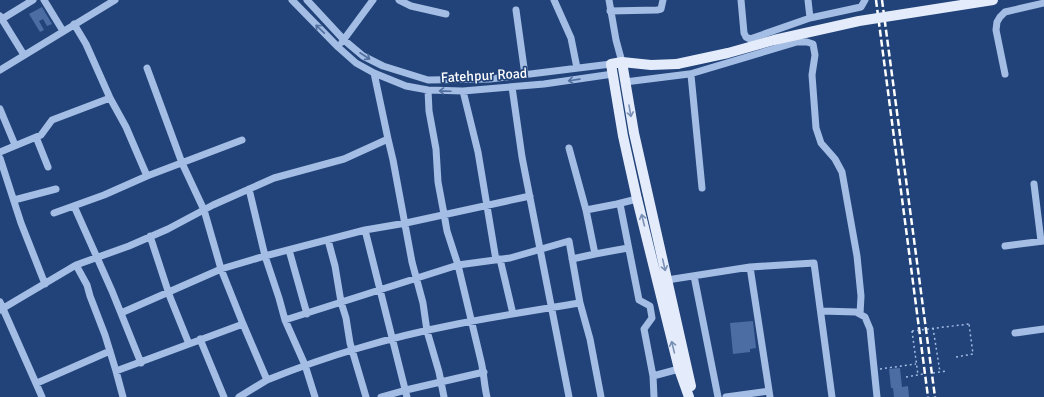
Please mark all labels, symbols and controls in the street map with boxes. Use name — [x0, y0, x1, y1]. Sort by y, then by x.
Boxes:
one-way arrow — [315, 24, 325, 34]
one-way arrow — [359, 52, 370, 60]
street label: Fatehpur Road — [440, 65, 528, 86]
one-way arrow — [568, 76, 581, 84]
one-way arrow — [439, 87, 452, 94]
one-way arrow — [626, 104, 634, 117]
one-way arrow — [638, 214, 646, 227]
one-way arrow — [660, 258, 668, 271]
one-way arrow — [669, 340, 677, 353]

